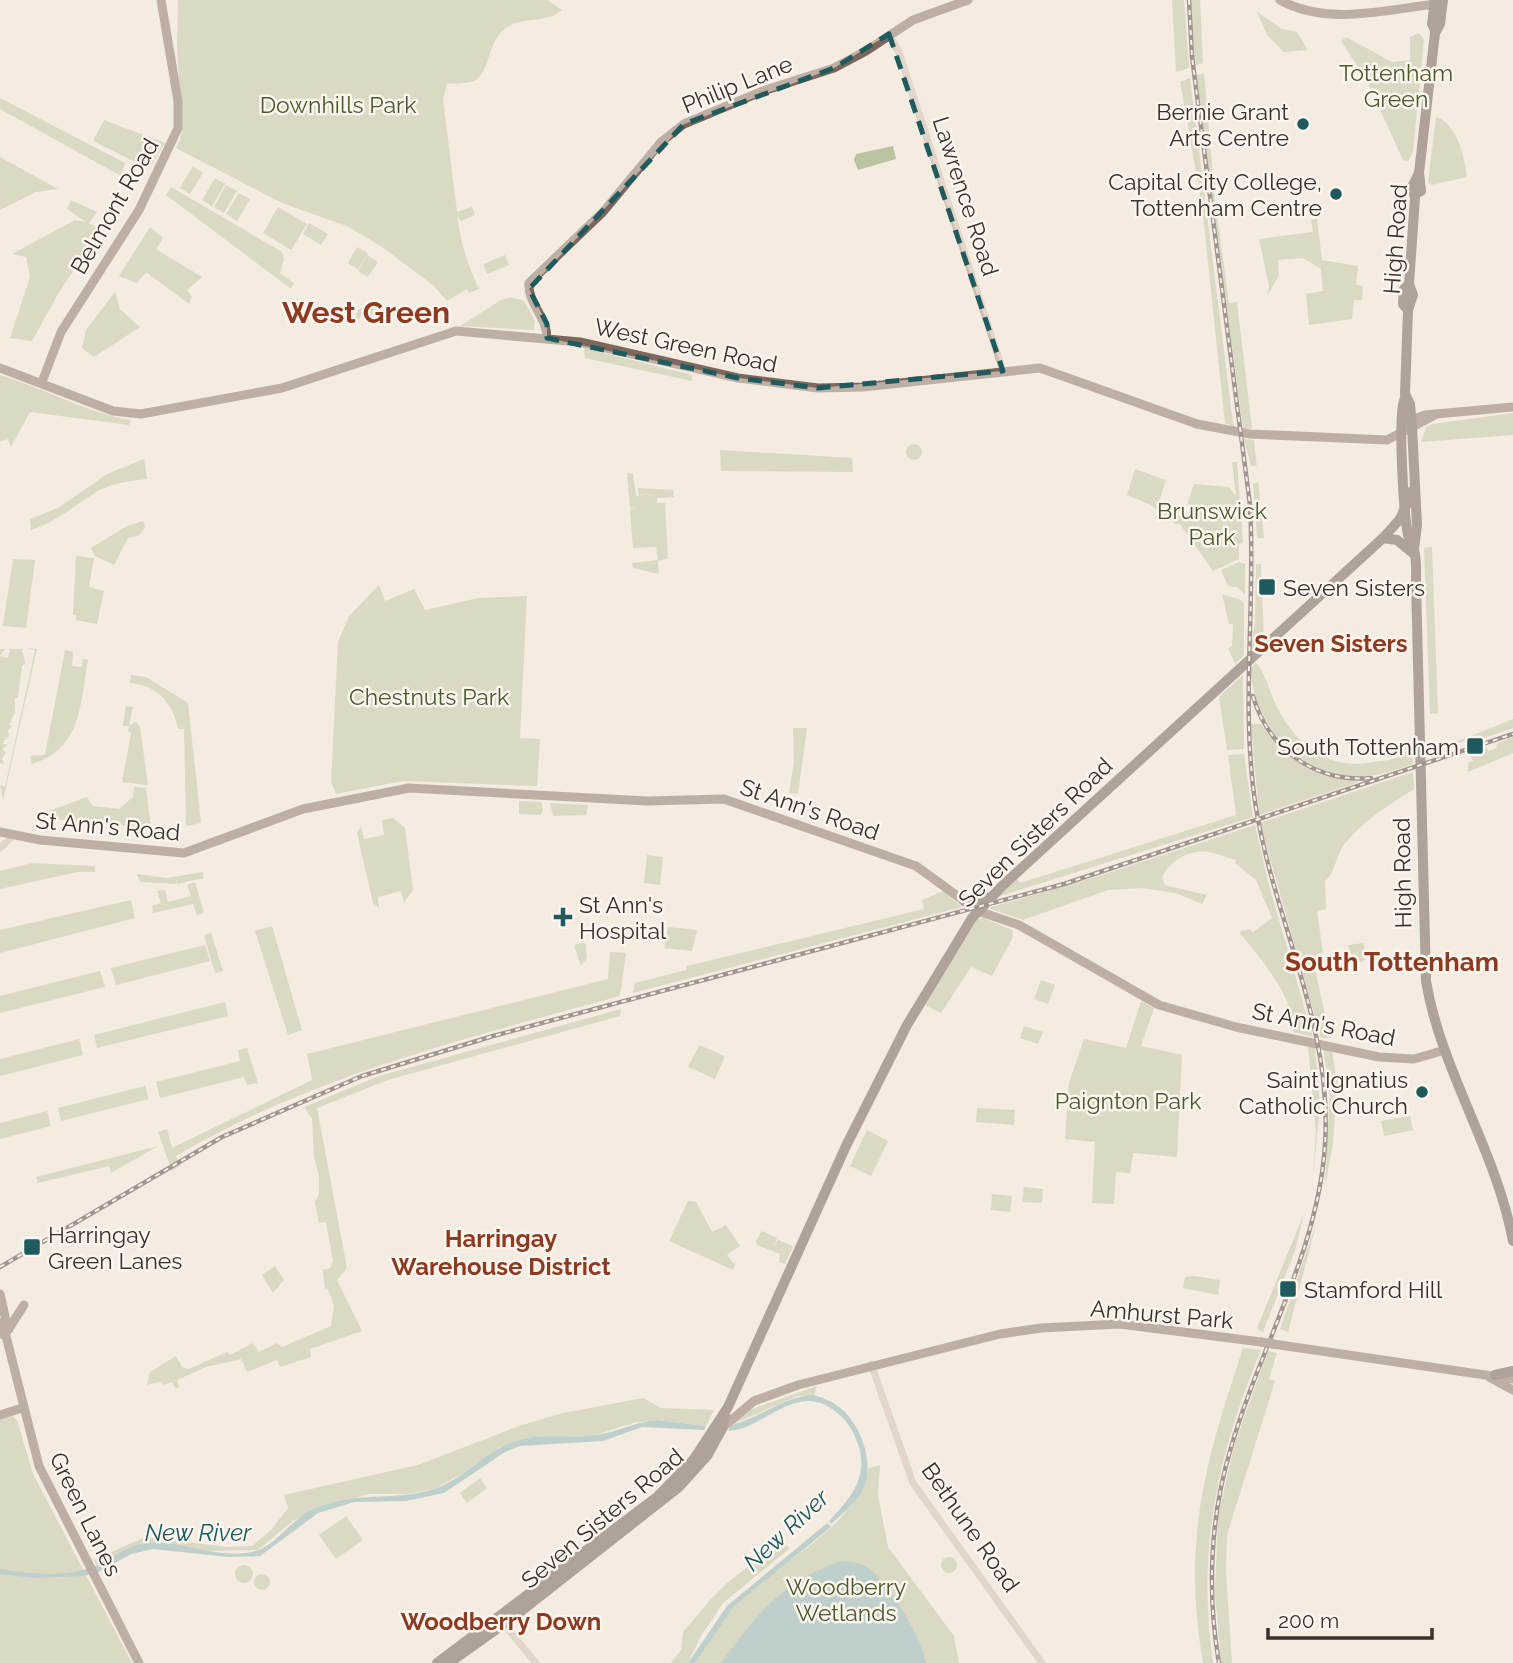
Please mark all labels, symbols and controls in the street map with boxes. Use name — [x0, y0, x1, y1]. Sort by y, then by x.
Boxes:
street label: Philip Lane — [678, 50, 796, 118]
park label: Tottenham Green — [1339, 59, 1453, 112]
park label: Downhills Park — [260, 91, 416, 118]
place label: Bernie Grant Arts Centre — [1156, 98, 1289, 151]
street label: Lawrence Road — [928, 113, 1004, 279]
marker: Bernie Grant Arts Centre — [1295, 116, 1311, 132]
street label: Belmont Road — [64, 133, 164, 279]
place label: Capital City College, Tottenham Centre — [1108, 168, 1322, 221]
street label: High Road — [1378, 183, 1412, 295]
marker: Capital City College, Tottenham Centre — [1328, 186, 1344, 202]
district label: West Green — [282, 295, 450, 330]
street label: West Green Road — [592, 312, 780, 378]
park label: Brunswick Park — [1157, 497, 1267, 550]
place label: Seven Sisters — [1283, 574, 1425, 601]
marker: Seven Sisters — [1257, 577, 1277, 597]
district label: Seven Sisters — [1254, 629, 1408, 658]
park label: Chestnuts Park — [349, 683, 509, 710]
place label: South Tottenham — [1277, 733, 1459, 760]
marker: South Tottenham — [1465, 736, 1485, 756]
street label: Seven Sisters Road — [953, 752, 1117, 912]
street label: St Ann's Road — [737, 773, 883, 845]
street label: St Ann's Road — [34, 806, 182, 846]
street label: High Road — [1388, 817, 1416, 929]
place label: St Ann's Hospital — [579, 891, 667, 944]
marker: St Ann's Hospital — [553, 907, 573, 927]
district label: South Tottenham — [1285, 947, 1499, 977]
street label: St Ann's Road — [1250, 997, 1398, 1051]
place label: Saint Ignatius Catholic Church — [1239, 1066, 1408, 1119]
marker: Saint Ignatius Catholic Church — [1414, 1084, 1430, 1100]
park label: Paignton Park — [1055, 1087, 1201, 1114]
place label: Harringay Green Lanes — [48, 1221, 182, 1274]
district label: Harringay Warehouse District — [391, 1224, 611, 1281]
marker: Harringay Green Lanes — [22, 1237, 42, 1257]
place label: Stamford Hill — [1304, 1276, 1443, 1303]
marker: Stamford Hill — [1278, 1279, 1298, 1299]
street label: Amhurst Park — [1089, 1294, 1235, 1334]
street label: Seven Sisters Road — [516, 1442, 688, 1594]
street label: Green Lanes — [44, 1448, 128, 1580]
street label: Bethune Road — [917, 1457, 1025, 1597]
water label: New River — [737, 1483, 835, 1577]
water label: New River — [145, 1518, 252, 1547]
park label: Woodberry Wetlands — [786, 1573, 906, 1626]
scale bar — [1268, 1596, 1432, 1640]
district label: Woodberry Down — [401, 1607, 601, 1636]
text: 200 m — [1278, 1608, 1339, 1633]

